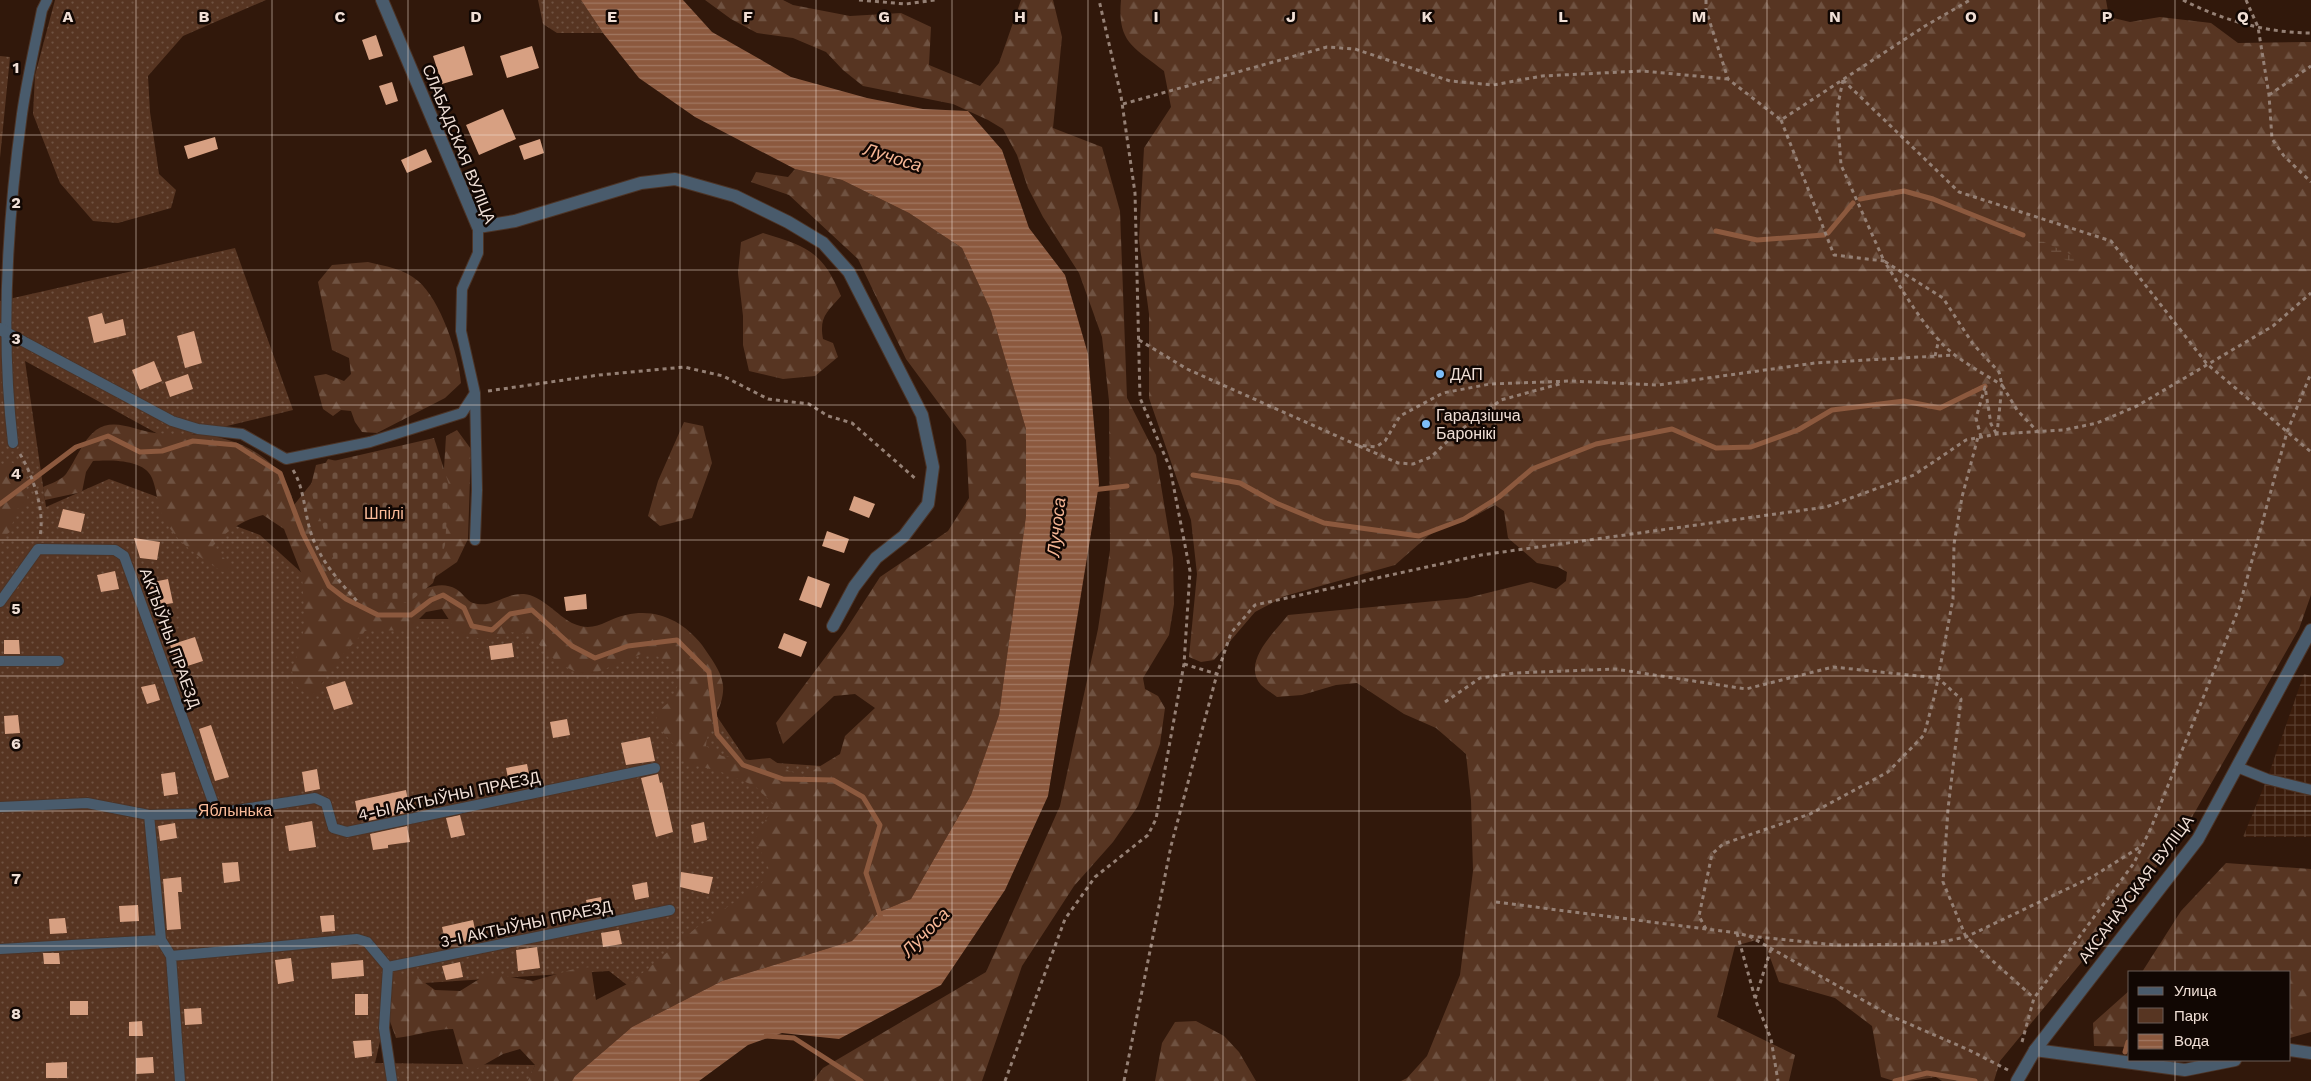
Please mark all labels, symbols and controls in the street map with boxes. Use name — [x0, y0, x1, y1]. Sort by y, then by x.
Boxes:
text: A — [63, 7, 74, 26]
text: B — [199, 7, 210, 26]
text: C — [335, 7, 346, 26]
text: D — [470, 7, 482, 26]
text: E — [607, 7, 617, 26]
text: F — [743, 7, 753, 26]
text: G — [878, 7, 890, 26]
text: H — [1014, 7, 1026, 26]
text: I — [1153, 7, 1159, 26]
text: J — [1286, 7, 1296, 26]
text: K — [1421, 7, 1433, 26]
text: L — [1558, 7, 1568, 26]
text: M — [1692, 7, 1706, 26]
text: N — [1829, 7, 1841, 26]
text: O — [1965, 7, 1977, 26]
text: P — [2102, 7, 2113, 26]
text: Q — [2237, 7, 2249, 26]
text: 1 — [13, 58, 19, 77]
street label: СЛАБАДСКАЯ ВУЛІЦА — [418, 62, 500, 227]
water label: Лучоса — [860, 138, 925, 176]
text: 2 — [11, 193, 21, 212]
text: 3 — [11, 329, 21, 348]
place label: ДАП — [1450, 365, 1483, 384]
marker: ДАП — [1434, 368, 1446, 380]
place label: Гарадзішча Баронікі — [1436, 406, 1521, 443]
marker: Гарадзішча Баронікі — [1420, 418, 1432, 430]
text: 4 — [11, 464, 21, 483]
water label: Лучоса — [1042, 496, 1070, 559]
park label: Шпілі — [364, 504, 404, 523]
street label: АКТЫЎНЫ ПРАЕЗД — [136, 565, 205, 711]
text: 5 — [11, 599, 21, 618]
text: 6 — [11, 734, 21, 753]
street label: 4-Ы АКТЫЎНЫ ПРАЕЗД — [356, 766, 542, 825]
park label: Яблынька — [198, 801, 272, 820]
street label: АКСАНАЎСКАЯ ВУЛІЦА — [2073, 811, 2198, 967]
text: 7 — [11, 869, 21, 888]
street label: 3-І АКТЫЎНЫ ПРАЕЗД — [438, 895, 614, 952]
water label: Лучоса — [896, 903, 953, 961]
legend — [2128, 971, 2291, 1061]
text: Улица — [2174, 982, 2217, 1000]
text: 8 — [11, 1004, 21, 1023]
text: Парк — [2174, 1007, 2208, 1025]
text: Вода — [2174, 1032, 2210, 1050]

